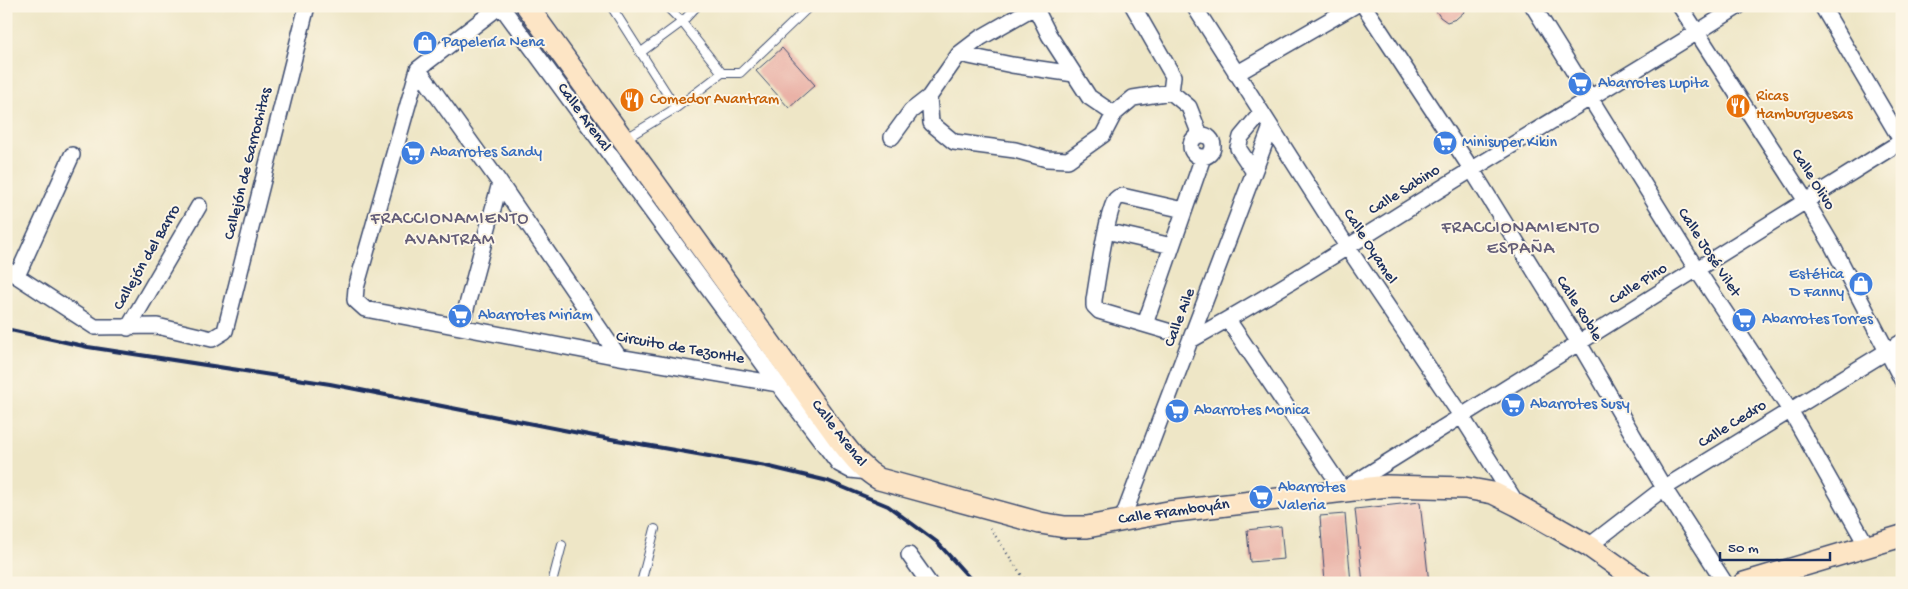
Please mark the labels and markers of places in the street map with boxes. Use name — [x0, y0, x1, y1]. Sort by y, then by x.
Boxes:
shop icon: Papelería Nena — [412, 30, 438, 56]
place label: Papelería Nena — [441, 34, 546, 53]
supermarket icon: Abarrotes Lupita — [1567, 71, 1593, 97]
place label: Abarrotes Lupita — [1598, 75, 1710, 94]
restaurant icon: Comedor Avantram — [619, 87, 645, 113]
place label: Ricas Hamburguesas — [1756, 88, 1854, 125]
place label: Comedor Avantram — [650, 91, 780, 110]
restaurant icon: Ricas Hamburguesas — [1725, 93, 1751, 119]
supermarket icon: Minisuper Kikin — [1432, 130, 1458, 156]
place label: Minisuper Kikin — [1462, 134, 1558, 153]
supermarket icon: Abarrotes Sandy — [400, 140, 426, 166]
place label: Abarrotes Sandy — [430, 144, 542, 163]
place label: Estética D Fanny — [1789, 266, 1845, 303]
shop icon: Estética D Fanny — [1848, 271, 1874, 297]
supermarket icon: Abarrotes Miriam — [447, 303, 473, 329]
place label: Abarrotes Miriam — [478, 307, 593, 326]
supermarket icon: Abarrotes Torres — [1731, 307, 1757, 333]
place label: Abarrotes Torres — [1762, 311, 1874, 330]
supermarket icon: Abarrotes Susy — [1500, 392, 1526, 418]
place label: Abarrotes Susy — [1530, 396, 1630, 415]
supermarket icon: Abarrotes Monica — [1164, 398, 1190, 424]
place label: Abarrotes Monica — [1194, 402, 1311, 421]
place label: Abarrotes Valeria — [1277, 479, 1346, 516]
supermarket icon: Abarrotes Valeria — [1248, 484, 1274, 510]

